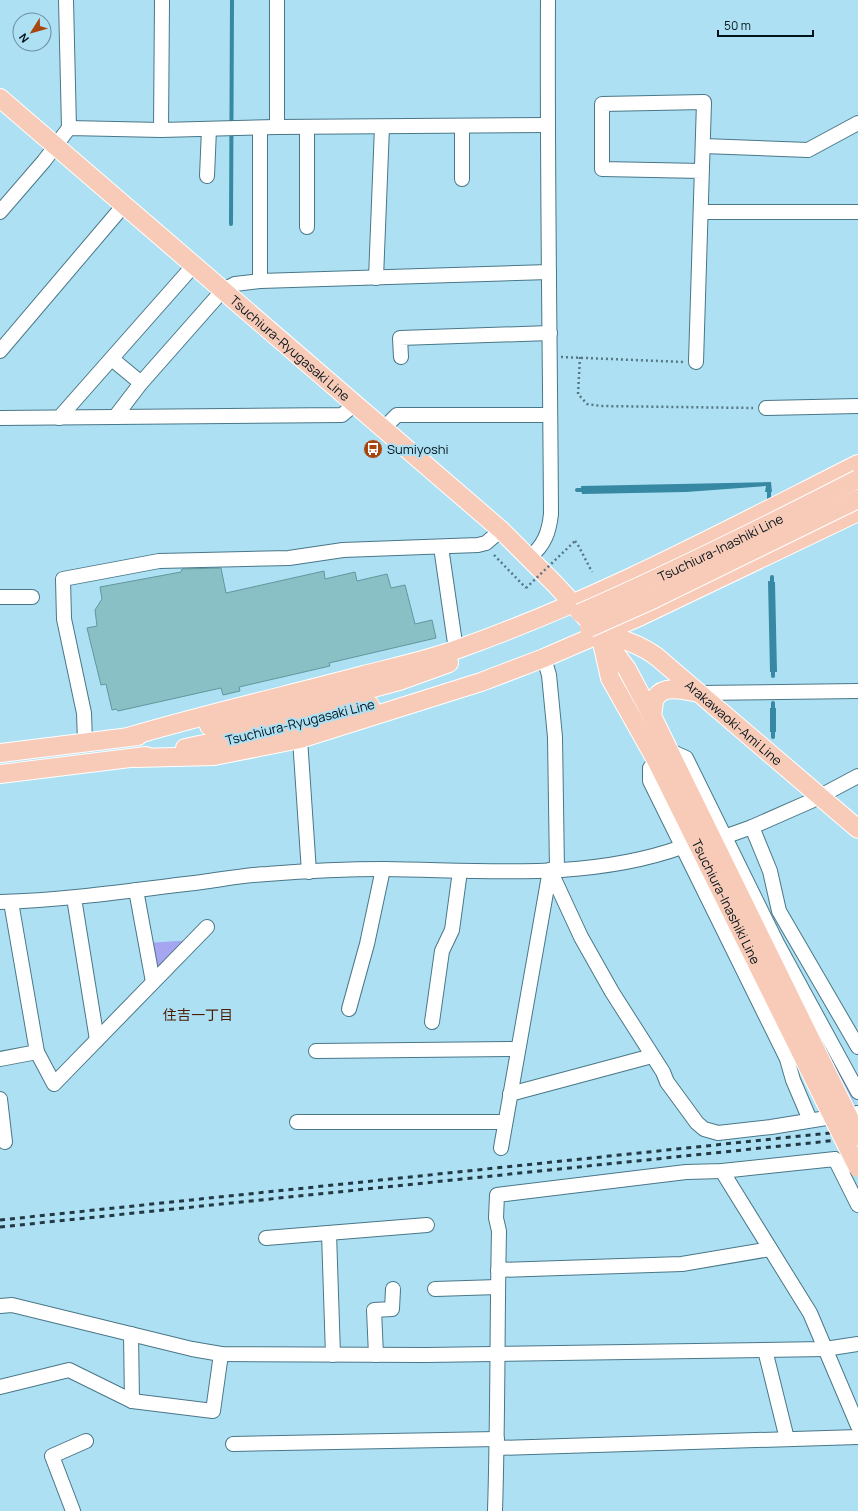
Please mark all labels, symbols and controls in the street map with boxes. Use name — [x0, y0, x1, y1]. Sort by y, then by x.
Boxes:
north arrow — [12, 12, 52, 52]
scale bar — [718, 12, 813, 38]
text: 50 m — [724, 17, 751, 34]
text: N — [15, 31, 32, 46]
street label: Tsuchiura-Ryugasaki Line — [226, 291, 354, 405]
bus stop icon: Sumiyoshi — [362, 438, 384, 460]
place label: Sumiyoshi — [387, 440, 449, 458]
street label: Tsuchiura-Inashiki Line — [655, 509, 786, 586]
street label: Arakawaoki-Ami Line — [681, 676, 786, 770]
street label: Tsuchiura-Ryugasaki Line — [224, 695, 377, 749]
street label: Tsuchiura-Inashiki Line — [688, 836, 765, 967]
district label: 住吉一丁目 — [163, 1005, 233, 1024]

